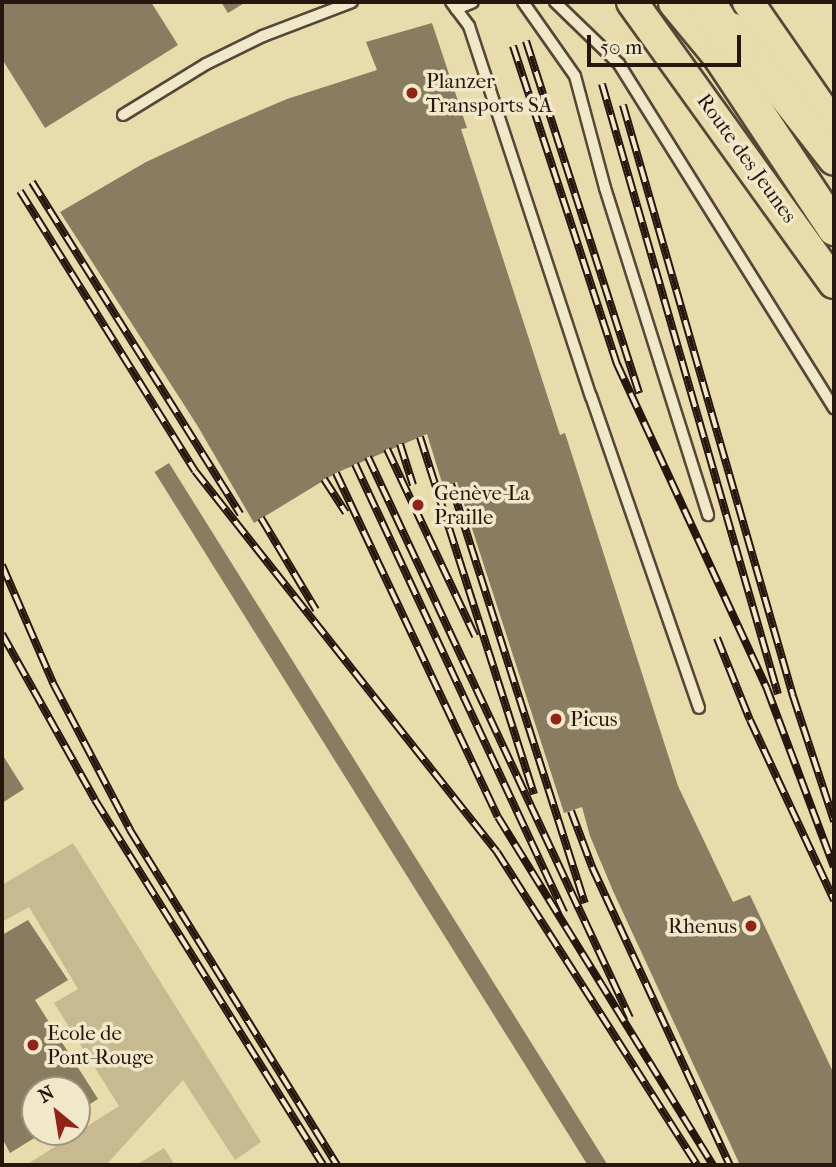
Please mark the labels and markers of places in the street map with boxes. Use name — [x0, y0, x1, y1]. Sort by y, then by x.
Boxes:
place label: Planzer Transports SA — [426, 68, 552, 118]
marker: Planzer Transports SA — [404, 85, 420, 101]
place label: Genève-La Praille — [434, 480, 530, 530]
marker: Genève-La Praille — [408, 495, 428, 515]
place label: Picus — [570, 706, 618, 732]
marker: Picus — [548, 711, 564, 727]
place label: Rhenus — [668, 913, 737, 939]
marker: Rhenus — [743, 918, 759, 934]
place label: Ecole de Pont-Rouge — [47, 1020, 154, 1070]
marker: Ecole de Pont-Rouge — [25, 1037, 41, 1053]

